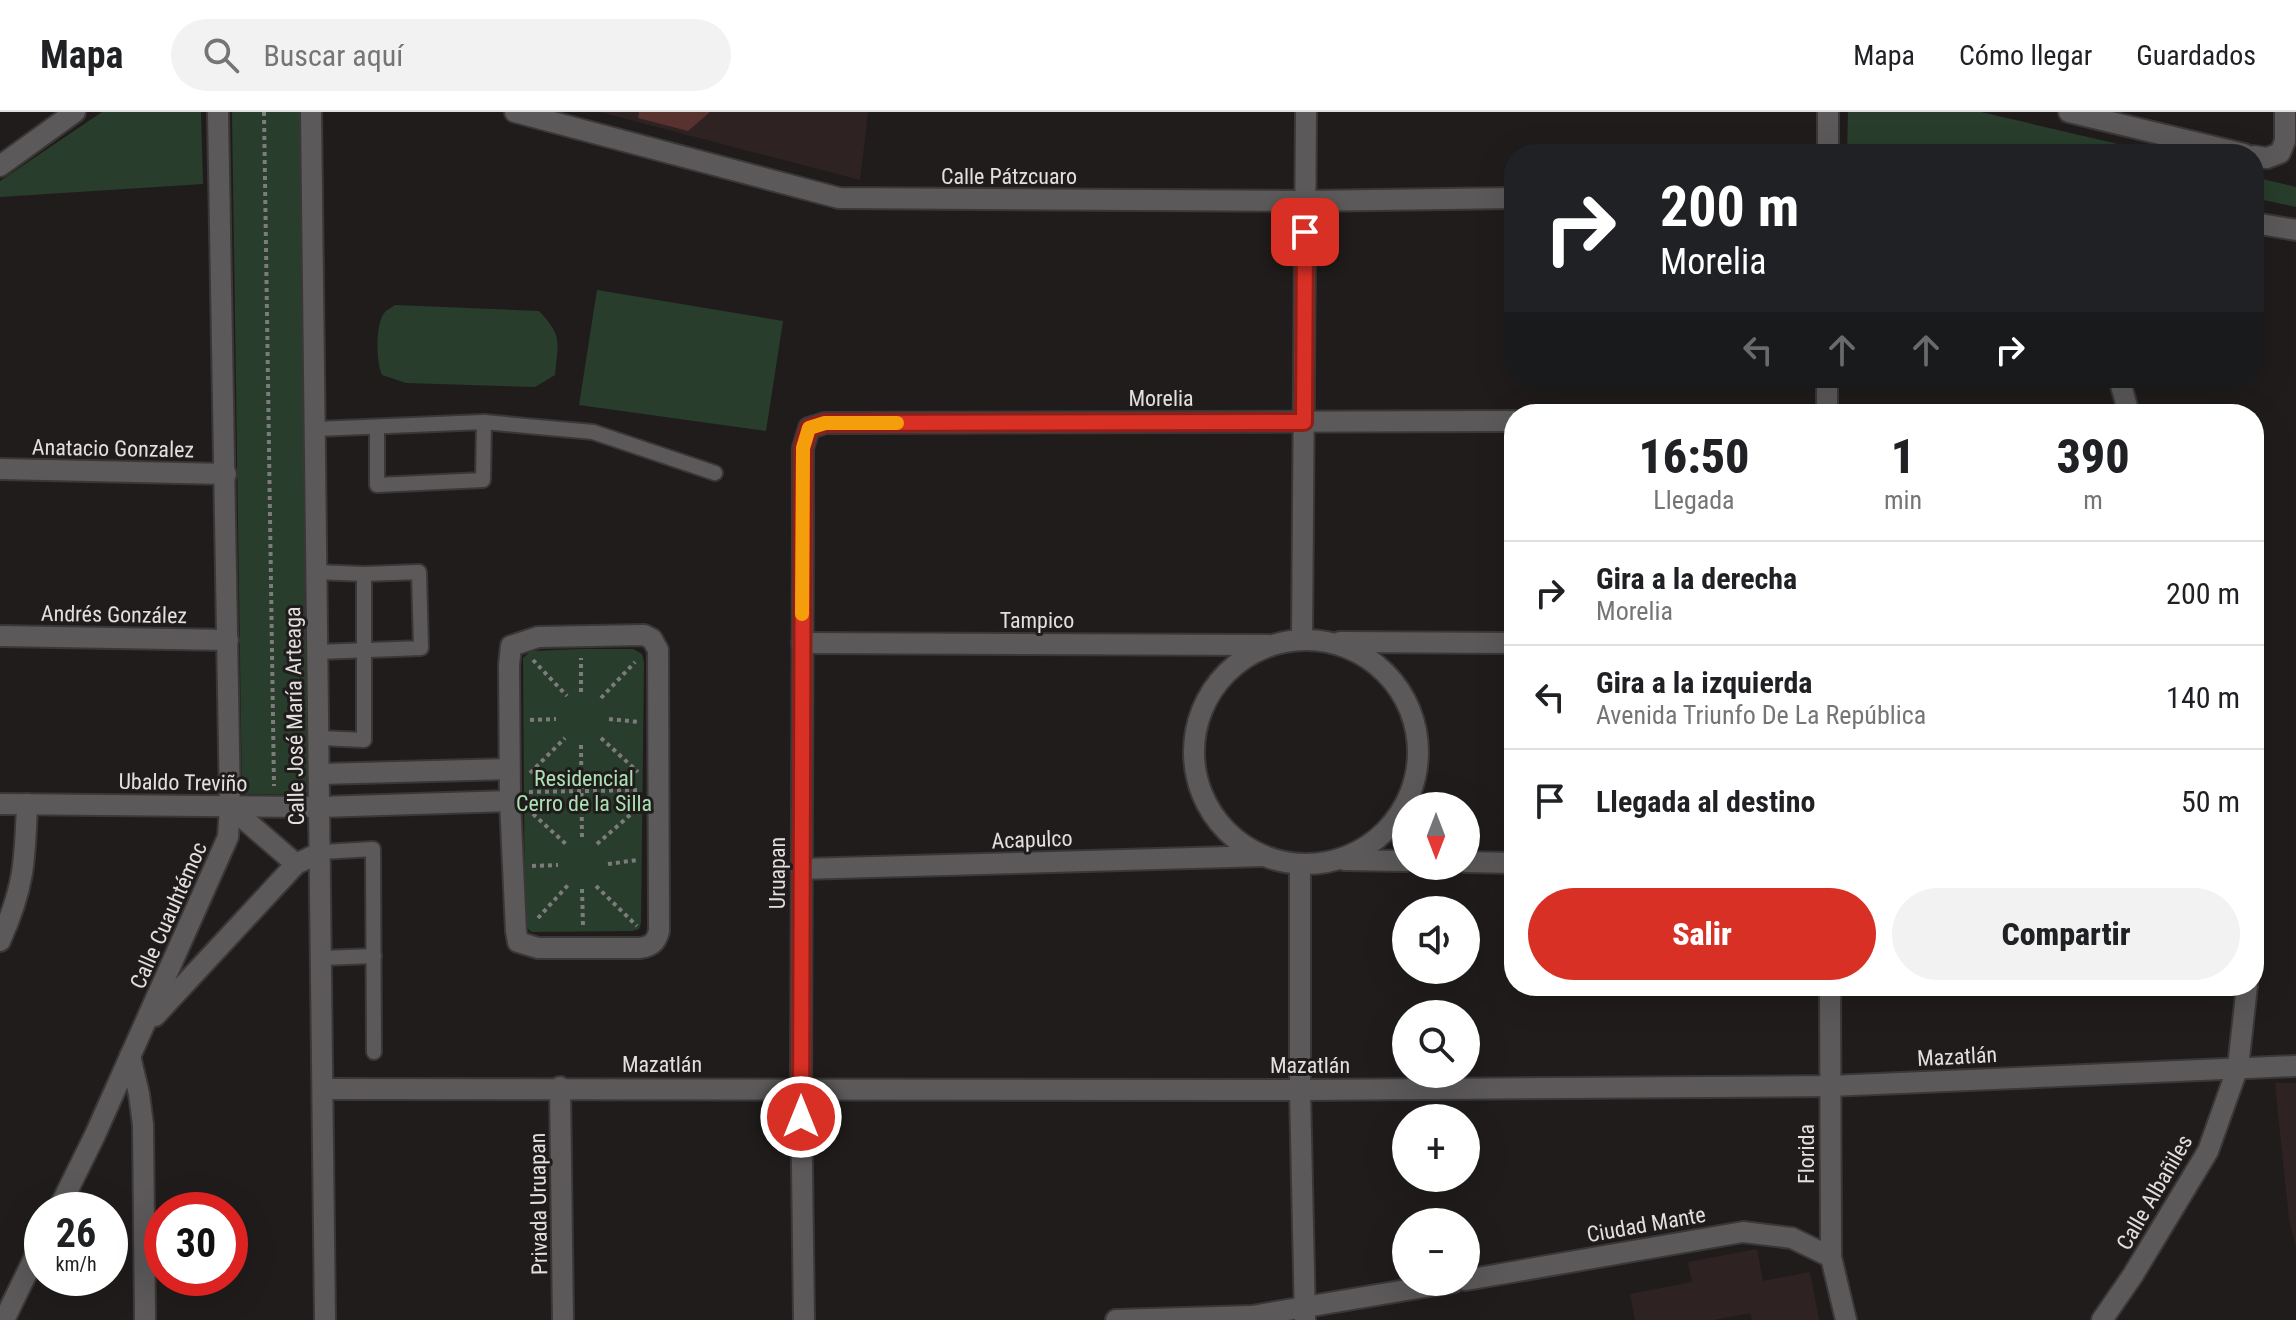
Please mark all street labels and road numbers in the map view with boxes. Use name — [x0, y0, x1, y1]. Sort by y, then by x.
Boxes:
street label: Calle Pátzcuaro — [941, 164, 1077, 189]
street label: Morelia — [1128, 386, 1194, 411]
street label: Anatacio Gonzalez — [32, 435, 194, 462]
street label: Andrés González — [41, 601, 187, 628]
street label: Calle José María Arteaga — [280, 606, 309, 826]
street label: Tampico — [1000, 608, 1074, 633]
street label: Ubaldo Treviño — [118, 769, 248, 796]
street label: Acapulco — [991, 826, 1073, 853]
street label: Uruapan — [765, 837, 790, 909]
street label: Calle Cuauhtémoc — [125, 838, 212, 992]
street label: Mazatlán — [1916, 1042, 1998, 1071]
street label: Mazatlán — [622, 1052, 702, 1077]
street label: Mazatlán — [1270, 1053, 1350, 1078]
street label: Florida — [1794, 1124, 1819, 1184]
street label: Calle Albañiles — [2111, 1130, 2197, 1254]
street label: Privada Uruapan — [525, 1133, 552, 1275]
street label: Ciudad Mante — [1585, 1202, 1707, 1247]

